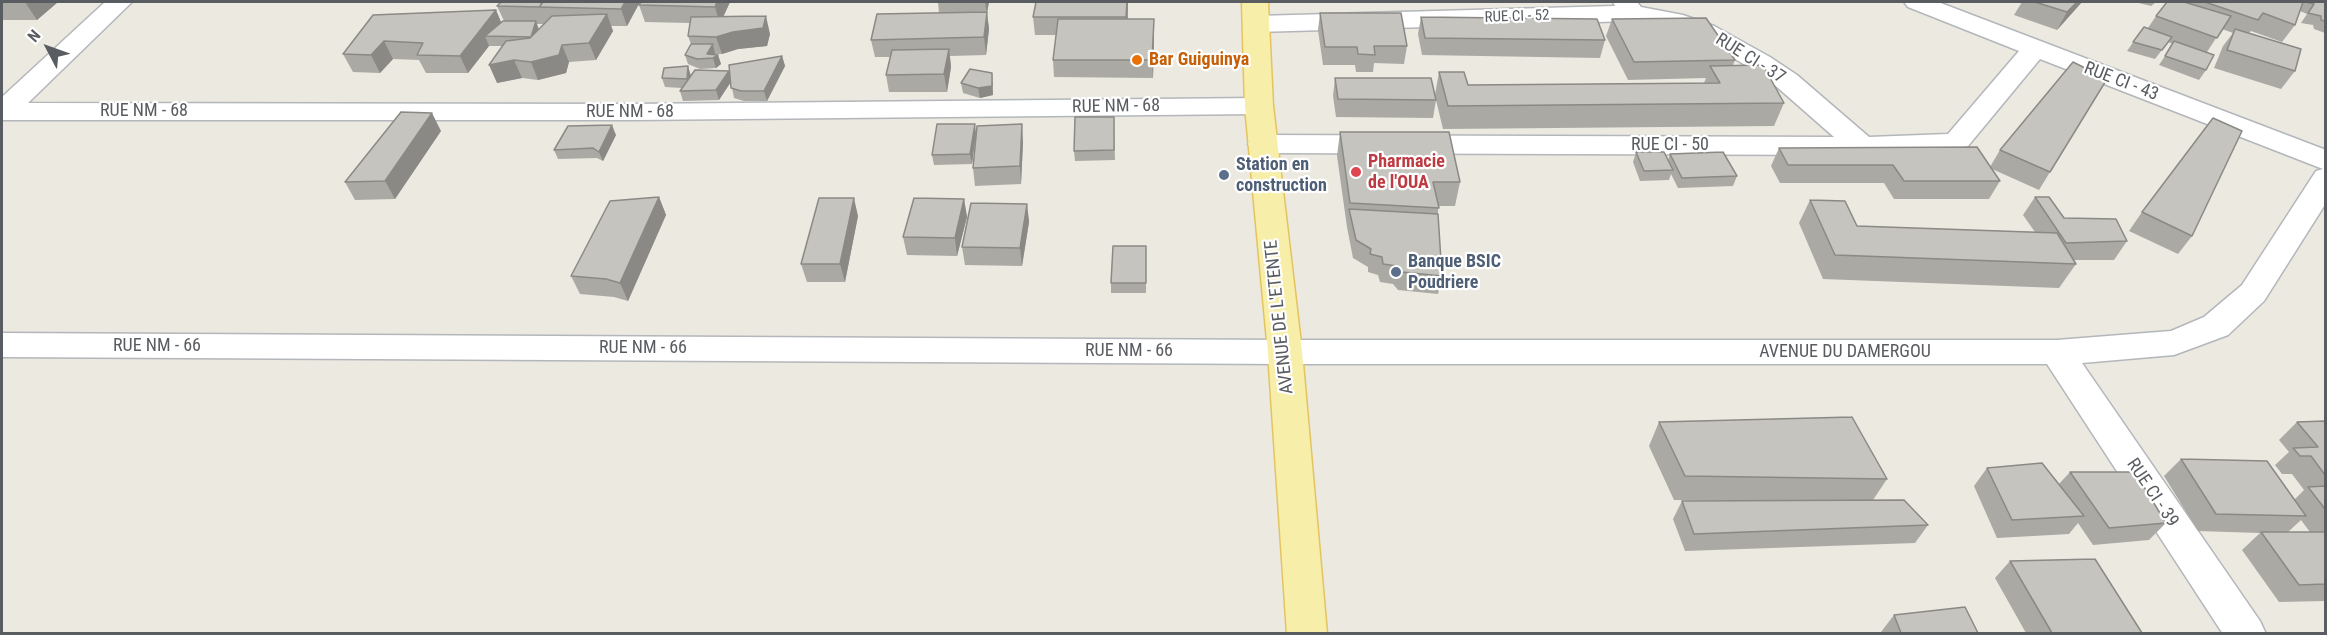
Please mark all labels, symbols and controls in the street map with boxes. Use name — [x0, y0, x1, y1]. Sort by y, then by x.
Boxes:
street label: RUE CI - 52 — [1484, 7, 1550, 27]
north arrow — [18, 18, 78, 78]
text: N — [24, 26, 44, 46]
street label: RUE CI - 37 — [1711, 29, 1789, 89]
place label: Bar Guiguinya — [1149, 49, 1249, 71]
marker: Bar Guiguinya — [1130, 53, 1144, 67]
street label: RUE CI - 43 — [2081, 58, 2161, 106]
street label: RUE NM - 68 — [1072, 95, 1160, 119]
street label: RUE NM - 68 — [100, 100, 188, 122]
street label: RUE NM - 68 — [586, 101, 674, 123]
street label: RUE CI - 50 — [1631, 134, 1709, 156]
place label: Pharmacie de l'OUA — [1368, 151, 1445, 194]
place label: Station en construction — [1236, 154, 1327, 196]
marker: Pharmacie de l'OUA — [1349, 165, 1363, 179]
marker: Station en construction — [1217, 168, 1231, 182]
street label: AVENUE DE L'ETENTE — [1261, 239, 1299, 395]
place label: Banque BSIC Poudriere — [1408, 251, 1501, 294]
marker: Banque BSIC Poudriere — [1389, 265, 1403, 279]
street label: RUE NM - 66 — [113, 335, 201, 357]
street label: RUE NM - 66 — [599, 337, 687, 359]
street label: RUE NM - 66 — [1085, 340, 1173, 362]
street label: AVENUE DU DAMERGOU — [1759, 341, 1931, 363]
street label: RUE CI - 39 — [2121, 455, 2183, 531]

